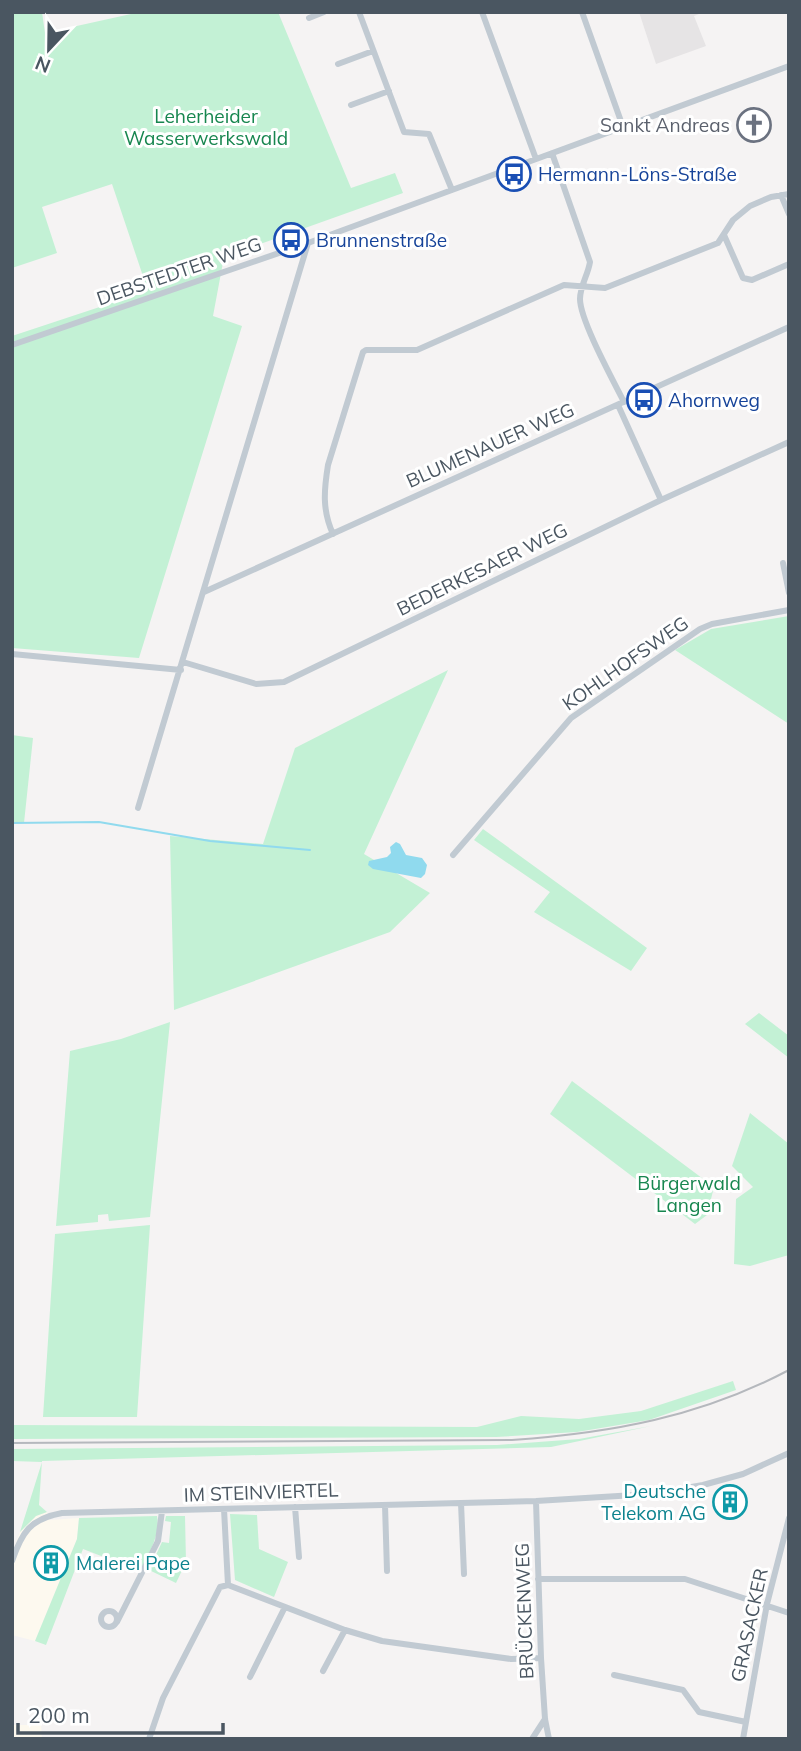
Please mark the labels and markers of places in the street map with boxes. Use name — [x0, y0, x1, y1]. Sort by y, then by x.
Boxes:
church icon: Sankt Andreas — [735, 106, 773, 144]
place label: Sankt Andreas — [600, 113, 730, 137]
bus stop icon: Hermann-Löns-Straße — [495, 155, 533, 193]
place label: Hermann-Löns-Straße — [538, 162, 737, 186]
bus stop icon: Brunnenstraße — [272, 221, 310, 259]
place label: Brunnenstraße — [316, 228, 447, 252]
bus stop icon: Ahornweg — [625, 381, 663, 419]
place label: Ahornweg — [668, 388, 760, 412]
place label: Deutsche Telekom AG — [601, 1479, 706, 1525]
building icon: Deutsche Telekom AG — [711, 1483, 749, 1521]
building icon: Malerei Pape — [32, 1544, 70, 1582]
place label: Malerei Pape — [76, 1551, 190, 1575]

